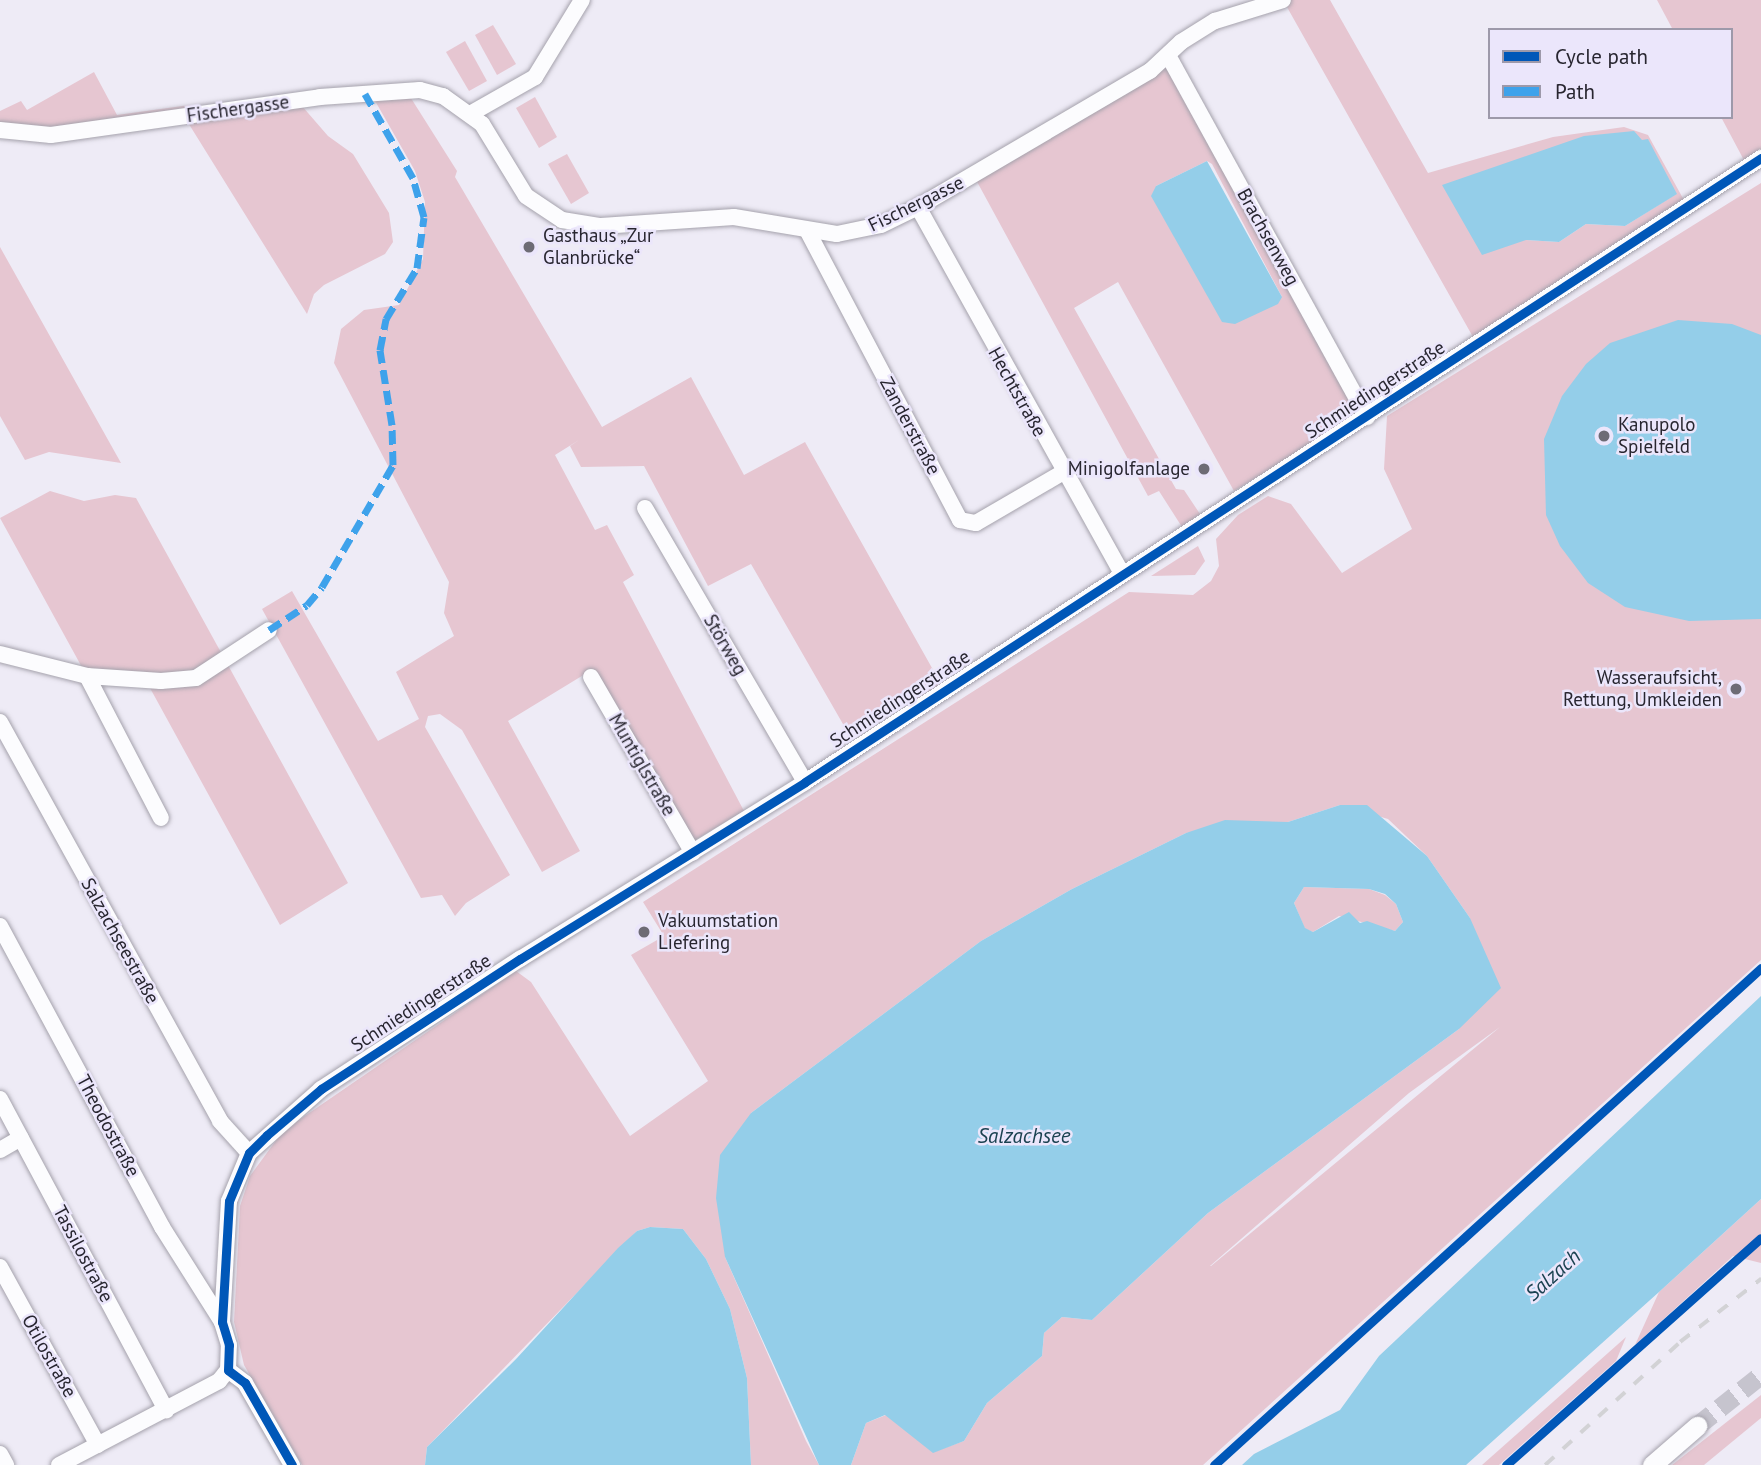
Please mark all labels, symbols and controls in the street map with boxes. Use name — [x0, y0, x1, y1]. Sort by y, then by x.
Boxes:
legend — [1488, 28, 1733, 119]
text: Cycle path — [1555, 43, 1648, 70]
text: Path — [1555, 78, 1595, 105]
street label: Fischergasse — [185, 91, 291, 127]
street label: Fischergasse — [865, 171, 967, 237]
street label: Brachsenweg — [1232, 185, 1304, 289]
place label: Gasthaus „Zur Glanbrücke“ — [543, 225, 655, 269]
marker: Gasthaus „Zur Glanbrücke“ — [521, 239, 537, 255]
street label: Schmiedingerstraße — [1301, 336, 1449, 444]
street label: Hechtstraße — [983, 343, 1051, 441]
street label: Zanderstraße — [875, 373, 945, 479]
place label: Kanupolo Spielfeld — [1618, 414, 1695, 458]
marker: Kanupolo Spielfeld — [1596, 428, 1612, 444]
place label: Minigolfanlage — [1068, 458, 1190, 480]
marker: Minigolfanlage — [1196, 461, 1212, 477]
street label: Störweg — [699, 611, 751, 679]
street label: Schmiedingerstraße — [826, 645, 974, 753]
place label: Wasseraufsicht, Rettung, Umkleiden — [1561, 667, 1722, 711]
marker: Wasseraufsicht, Rettung, Umkleiden — [1728, 681, 1744, 697]
street label: Muntiglstraße — [604, 710, 680, 820]
street label: Salzachseestraße — [76, 874, 164, 1008]
place label: Vakuumstation Liefering — [658, 910, 778, 954]
marker: Vakuumstation Liefering — [636, 924, 652, 940]
street label: Schmiedingerstraße — [347, 949, 495, 1057]
street label: Theodostraße — [72, 1071, 144, 1181]
water label: Salzachsee — [977, 1123, 1071, 1149]
street label: Tassilostraße — [48, 1202, 118, 1306]
water label: Salzach — [1520, 1244, 1586, 1306]
street label: Otilostraße — [17, 1310, 81, 1402]

